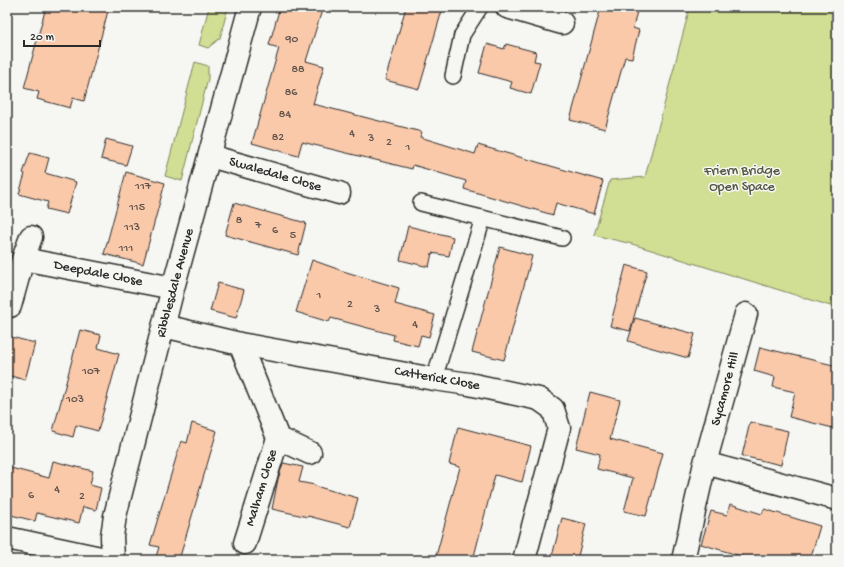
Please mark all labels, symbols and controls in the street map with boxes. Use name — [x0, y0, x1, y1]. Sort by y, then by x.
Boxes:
scale bar — [24, 22, 100, 48]
text: 20 m — [30, 31, 55, 45]
house number: 90 — [285, 33, 299, 47]
house number: 88 — [291, 63, 305, 77]
house number: 86 — [285, 86, 298, 100]
house number: 84 — [279, 108, 291, 122]
house number: 4 — [349, 127, 355, 141]
house number: 82 — [272, 131, 284, 145]
house number: 3 — [367, 132, 374, 146]
house number: 2 — [386, 136, 392, 150]
house number: 1 — [405, 141, 411, 155]
street label: Swaledale Close — [227, 154, 324, 197]
park label: Friern Bridge Open Space — [703, 163, 781, 196]
house number: 117 — [134, 180, 152, 194]
house number: 115 — [128, 201, 145, 215]
house number: 8 — [236, 214, 243, 228]
house number: 7 — [254, 219, 262, 233]
house number: 113 — [123, 221, 140, 235]
house number: 6 — [272, 224, 279, 238]
street label: Ribblesdale Avenue — [153, 226, 199, 339]
house number: 5 — [290, 229, 296, 243]
house number: 111 — [118, 242, 133, 256]
street label: Deepdale Close — [51, 257, 145, 291]
house number: 1 — [316, 289, 322, 303]
house number: 2 — [347, 298, 353, 312]
house number: 3 — [373, 303, 380, 317]
house number: 4 — [412, 318, 418, 332]
street label: Sycamore Hill — [708, 350, 744, 428]
street label: Catterick Close — [393, 363, 482, 395]
house number: 107 — [81, 365, 101, 379]
house number: 103 — [65, 393, 84, 407]
street label: Malham Close — [242, 447, 282, 528]
house number: 4 — [54, 483, 60, 497]
house number: 6 — [28, 489, 35, 503]
house number: 2 — [79, 490, 85, 504]

